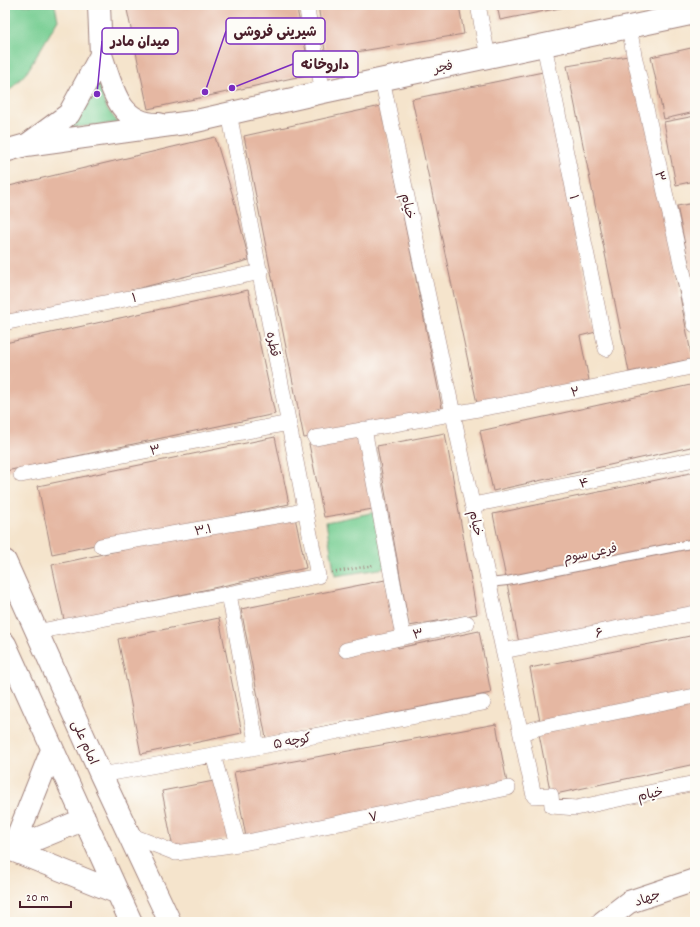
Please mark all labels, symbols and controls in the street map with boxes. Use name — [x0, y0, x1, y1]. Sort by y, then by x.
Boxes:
callout: شیرینی فروشی — [226, 18, 325, 44]
text: شیرینی فروشی — [233, 23, 317, 43]
callout: میدان مادر — [102, 28, 178, 54]
text: میدان مادر — [108, 33, 170, 53]
callout: داروخانه — [293, 51, 358, 77]
text: داروخانه — [301, 56, 349, 76]
street label: فجر — [431, 57, 455, 80]
street label: ۳ — [648, 169, 669, 184]
street label: خیام — [395, 192, 419, 221]
street label: ۱ — [563, 193, 582, 202]
street label: ۱ — [130, 290, 139, 309]
street label: قطره — [260, 330, 283, 359]
street label: ۲ — [569, 383, 581, 404]
street label: ۳ — [148, 441, 163, 462]
street label: ۴ — [578, 474, 591, 495]
street label: خیام — [463, 509, 487, 538]
street label: ۳.۱ — [193, 521, 214, 542]
street label: فرعی سوم — [562, 540, 619, 569]
street label: ۶ — [594, 624, 605, 645]
street label: ۳ — [411, 625, 426, 646]
street label: امام علی — [65, 718, 102, 768]
street label: کوچه ۵ — [272, 729, 314, 755]
street label: خیام — [636, 783, 665, 807]
street label: ۷ — [367, 808, 380, 829]
scale bar — [20, 883, 71, 909]
street label: جهاد — [632, 886, 664, 913]
text: 20 m — [26, 890, 49, 907]

